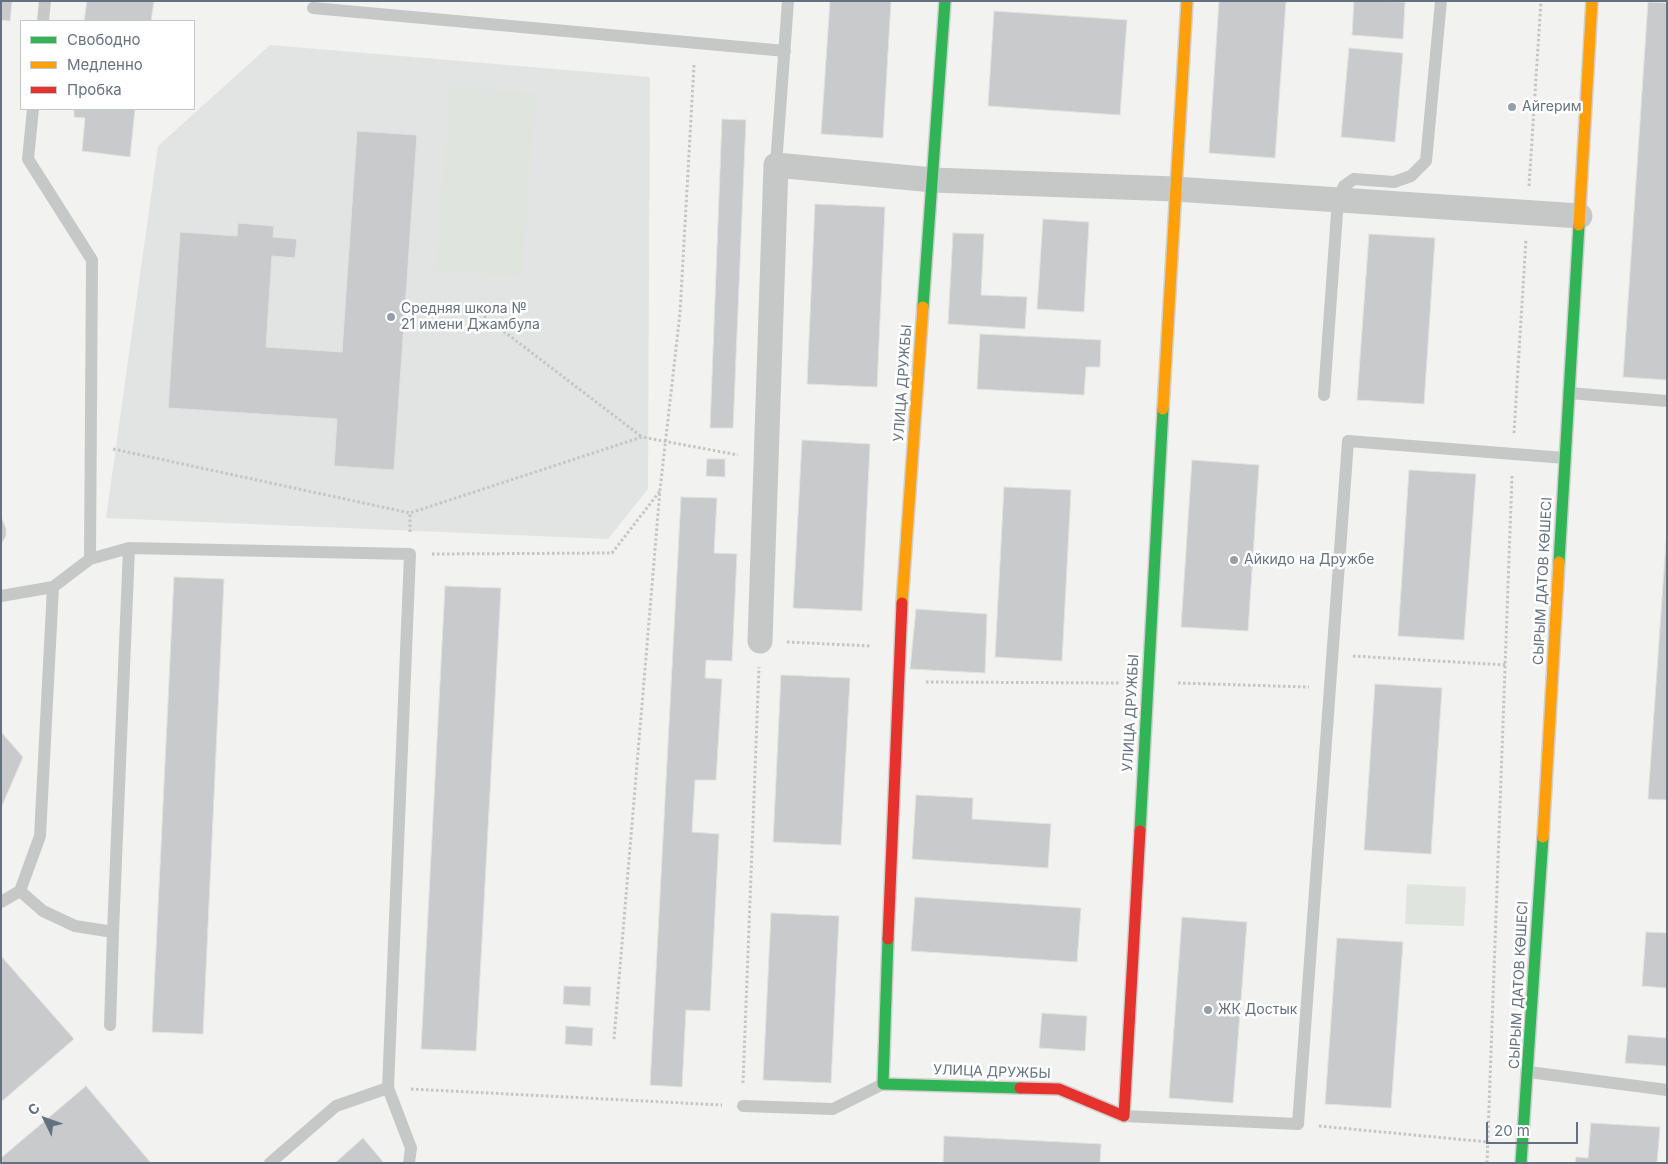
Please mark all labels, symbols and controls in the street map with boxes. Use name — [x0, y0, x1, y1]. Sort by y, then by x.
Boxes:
legend — [20, 20, 195, 110]
text: Свободно — [67, 30, 141, 49]
text: Медленно — [67, 55, 143, 74]
text: Пробка — [67, 80, 122, 99]
place label: Айгерим — [1522, 99, 1582, 115]
marker: Айгерим — [1506, 101, 1518, 113]
place label: Средняя школа № 21 имени Джамбула — [401, 301, 540, 334]
marker: Средняя школа № 21 имени Джамбула — [385, 311, 397, 323]
street label: УЛИЦА ДРУЖБЫ — [891, 324, 915, 442]
street label: СЫРЫМ ДАТОВ КӨШЕСІ — [1530, 497, 1556, 665]
place label: Айкидо на Дружбе — [1244, 552, 1374, 568]
marker: Айкидо на Дружбе — [1228, 554, 1240, 566]
street label: УЛИЦА ДРУЖБЫ — [1120, 654, 1142, 772]
street label: СЫРЫМ ДАТОВ КӨШЕСІ — [1506, 901, 1532, 1069]
place label: ЖК Достык — [1218, 1002, 1297, 1018]
marker: ЖК Достык — [1202, 1004, 1214, 1016]
street label: УЛИЦА ДРУЖБЫ — [933, 1062, 1051, 1082]
north arrow — [20, 1094, 70, 1144]
text: С — [24, 1099, 43, 1118]
scale bar — [1488, 1112, 1580, 1144]
text: 20 m — [1494, 1121, 1530, 1140]

